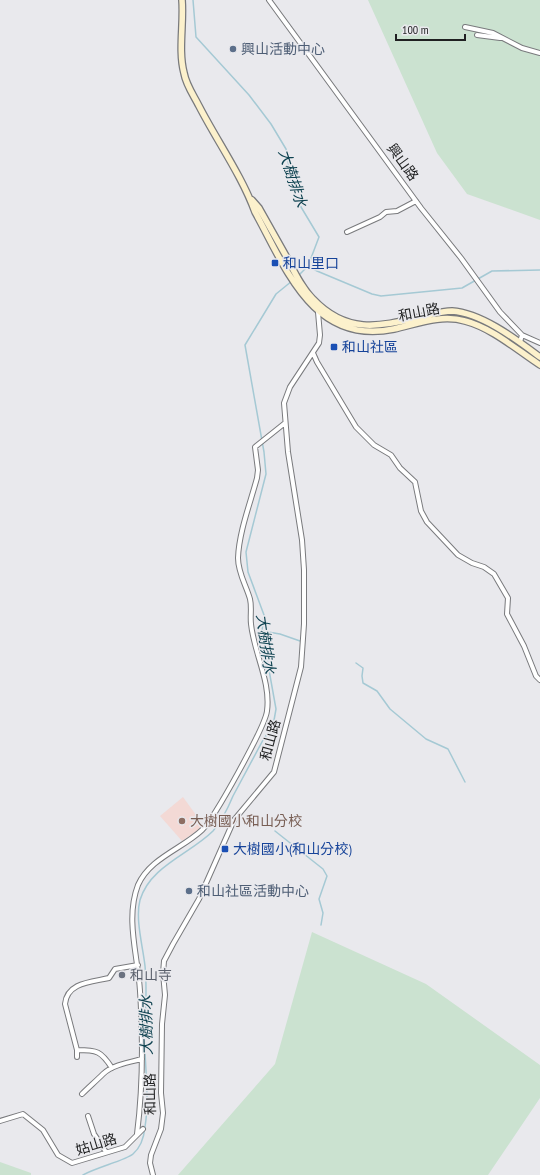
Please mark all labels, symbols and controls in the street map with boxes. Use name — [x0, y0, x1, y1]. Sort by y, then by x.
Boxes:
scale bar — [396, 16, 465, 42]
text: 100 m — [402, 22, 429, 37]
place label: 興山活動中心 — [241, 40, 325, 58]
marker: 興山活動中心 — [228, 44, 238, 54]
street label: 興山路 — [383, 140, 423, 184]
water label: 大樹排水 — [275, 147, 312, 210]
place label: 和山里口 — [283, 254, 339, 272]
marker: 和山里口 — [270, 258, 280, 268]
street label: 和山路 — [397, 299, 441, 325]
place label: 和山社區 — [342, 338, 398, 356]
marker: 和山社區 — [329, 342, 339, 352]
water label: 大樹排水 — [252, 613, 280, 676]
street label: 和山路 — [256, 717, 284, 763]
place label: 大樹國小和山分校 — [190, 812, 302, 830]
marker: 大樹國小和山分校 — [177, 816, 187, 826]
place label: 大樹國小(和山分校) — [233, 840, 352, 858]
marker: 大樹國小(和山分校) — [220, 844, 230, 854]
place label: 和山社區活動中心 — [197, 882, 309, 900]
marker: 和山社區活動中心 — [184, 886, 194, 896]
place label: 和山寺 — [130, 966, 172, 984]
marker: 和山寺 — [117, 970, 127, 980]
water label: 大樹排水 — [136, 994, 156, 1055]
street label: 和山路 — [141, 1073, 159, 1115]
street label: 姑山路 — [73, 1129, 119, 1159]

